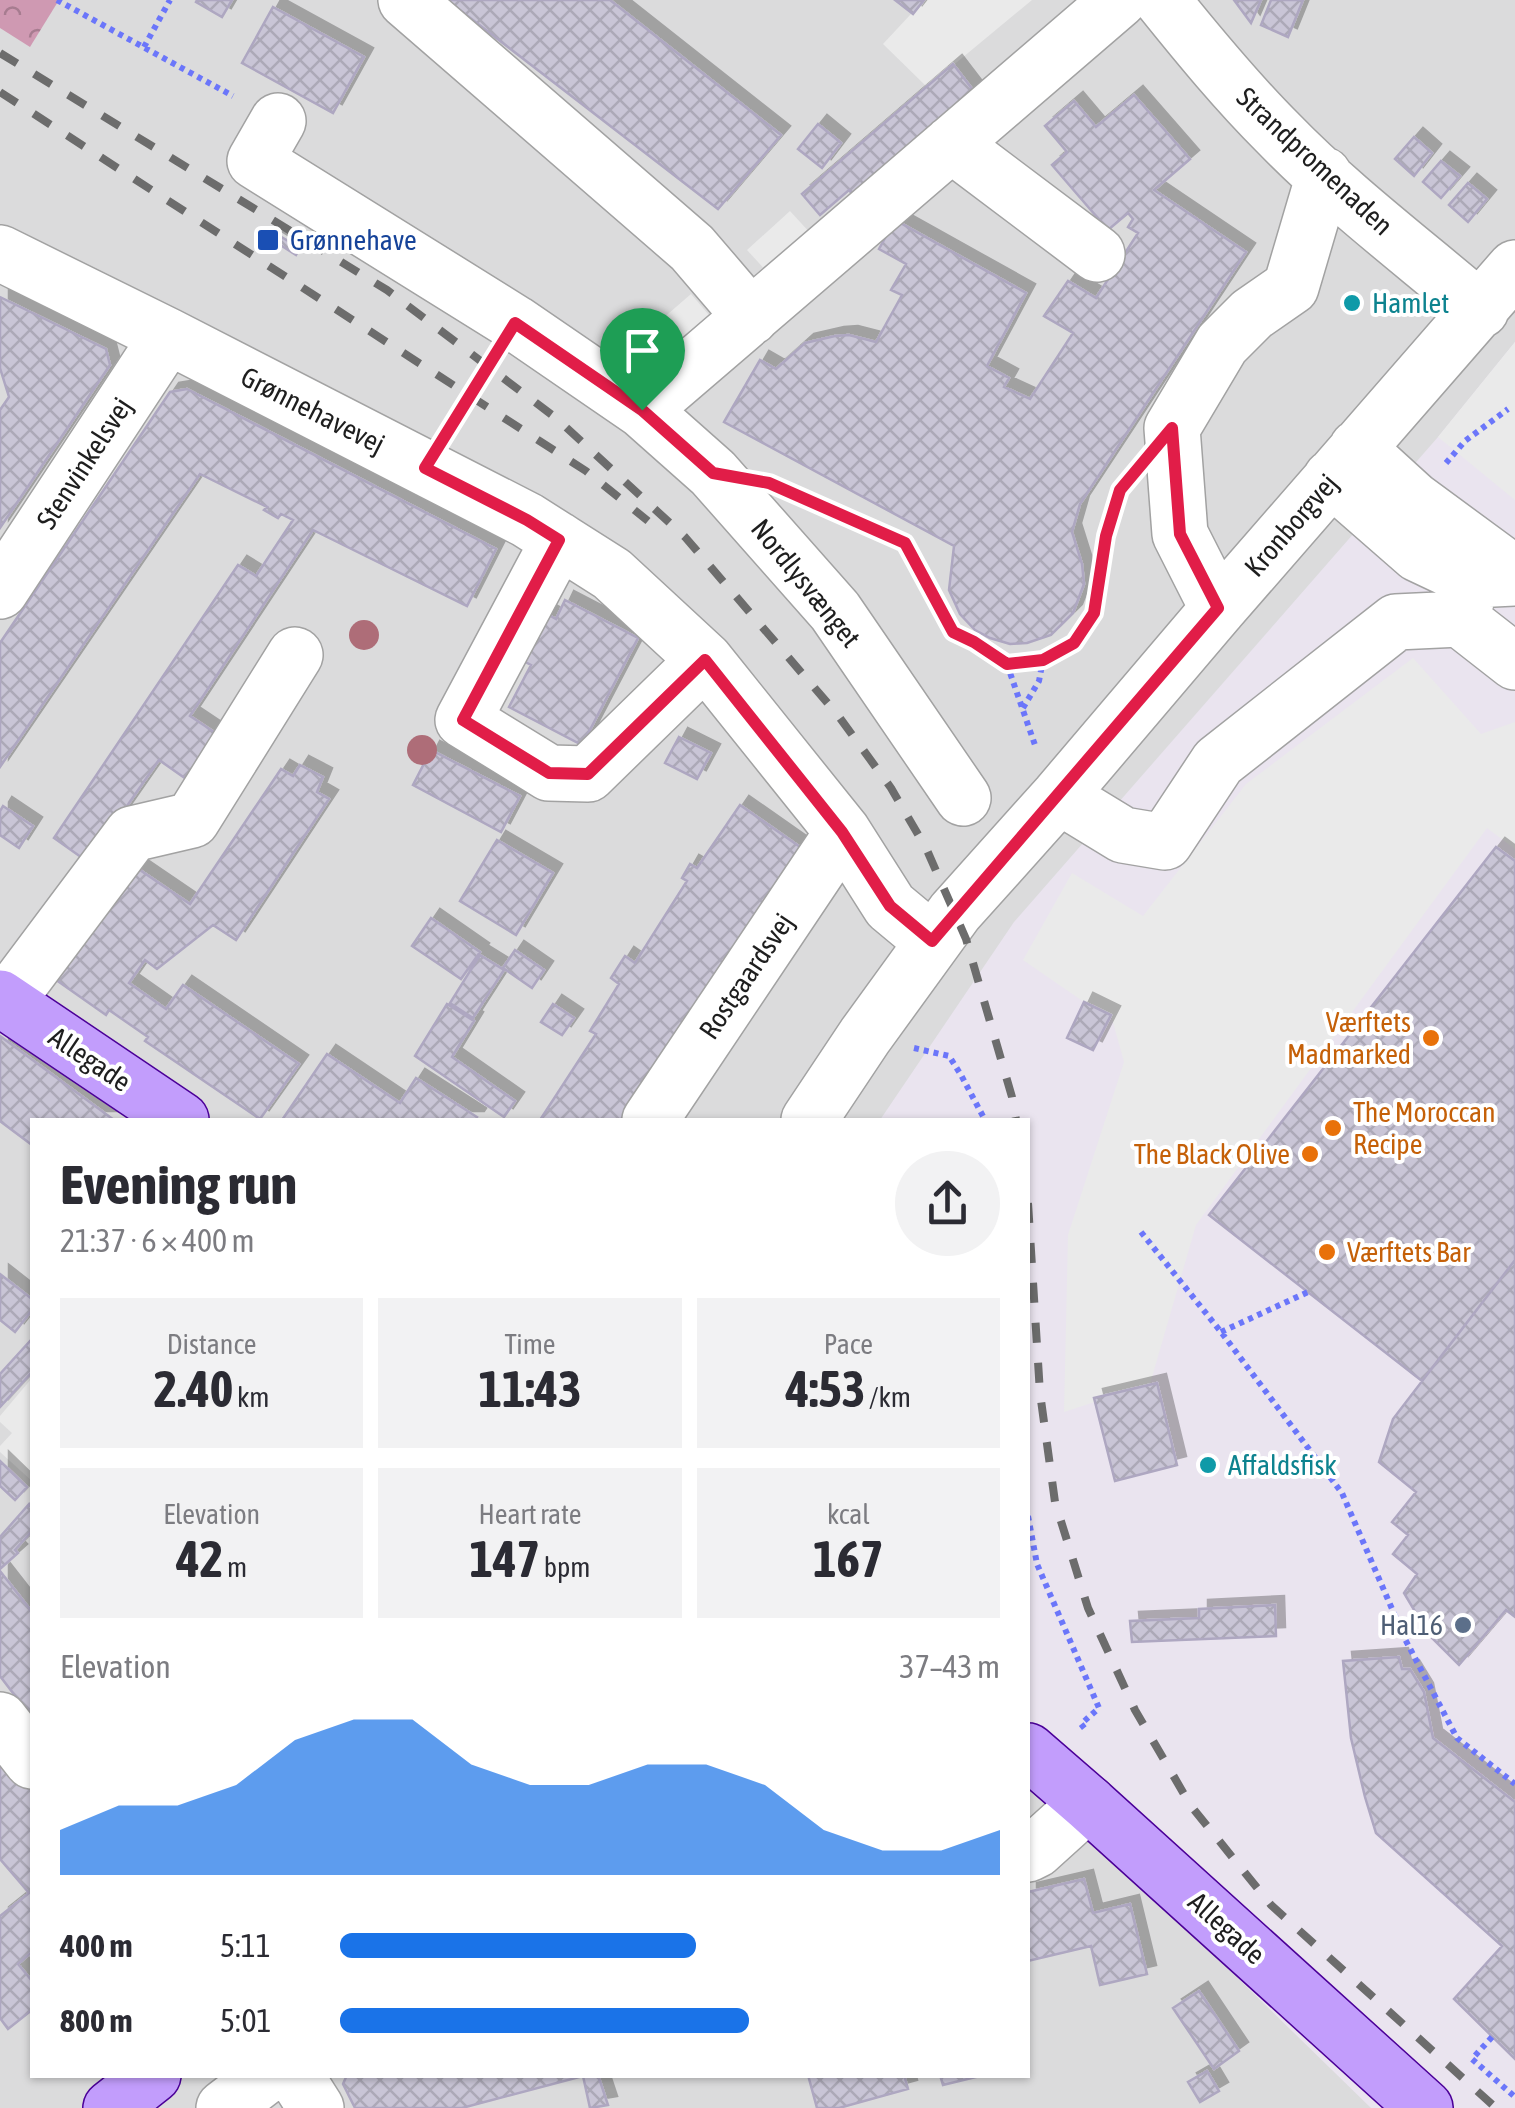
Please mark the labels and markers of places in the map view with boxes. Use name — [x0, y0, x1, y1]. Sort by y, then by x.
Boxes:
place label: Grønnehave — [290, 224, 417, 256]
marker: Grønnehave — [255, 227, 281, 253]
place label: Hamlet — [1372, 287, 1449, 319]
marker: Hamlet — [1341, 292, 1363, 314]
pin — [600, 308, 685, 411]
place label: Værftets Madmarked — [1287, 1006, 1411, 1070]
marker: Værftets Madmarked — [1420, 1027, 1442, 1049]
place label: The Moroccan Recipe — [1353, 1096, 1496, 1160]
marker: The Moroccan Recipe — [1322, 1117, 1344, 1139]
place label: The Black Olive — [1134, 1138, 1290, 1170]
marker: The Black Olive — [1299, 1143, 1321, 1165]
place label: Værftets Bar — [1347, 1236, 1471, 1268]
marker: Værftets Bar — [1316, 1241, 1338, 1263]
place label: Affaldsfisk — [1228, 1449, 1337, 1481]
marker: Affaldsfisk — [1197, 1454, 1219, 1476]
place label: Hal16 — [1380, 1609, 1443, 1641]
marker: Hal16 — [1452, 1614, 1474, 1636]

